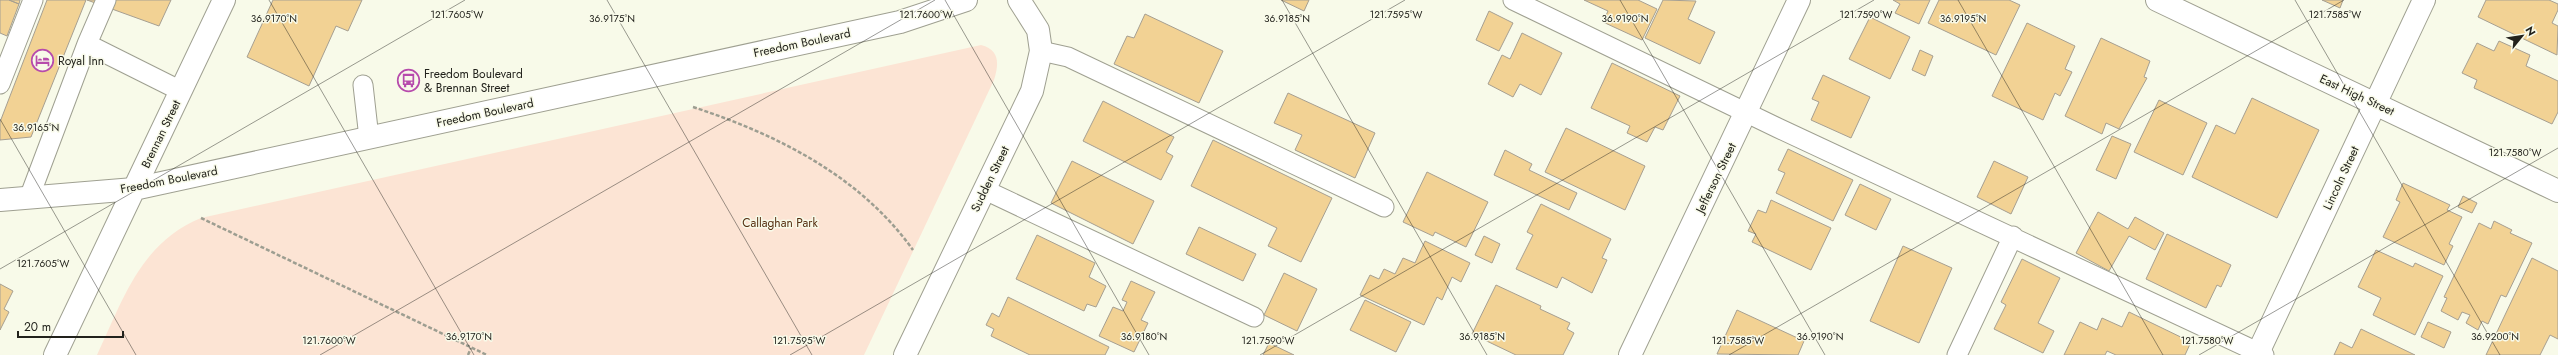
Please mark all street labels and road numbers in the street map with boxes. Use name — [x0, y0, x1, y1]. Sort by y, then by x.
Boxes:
street label: Freedom Boulevard — [752, 24, 852, 62]
street label: East High Street — [2317, 70, 2398, 120]
street label: Freedom Boulevard — [435, 94, 535, 132]
street label: Brennan Street — [137, 97, 185, 171]
street label: Jefferson Street — [1690, 140, 1741, 218]
street label: Sudden Street — [966, 143, 1014, 215]
street label: Lincoln Street — [2318, 143, 2364, 213]
street label: Freedom Boulevard — [119, 162, 219, 198]

